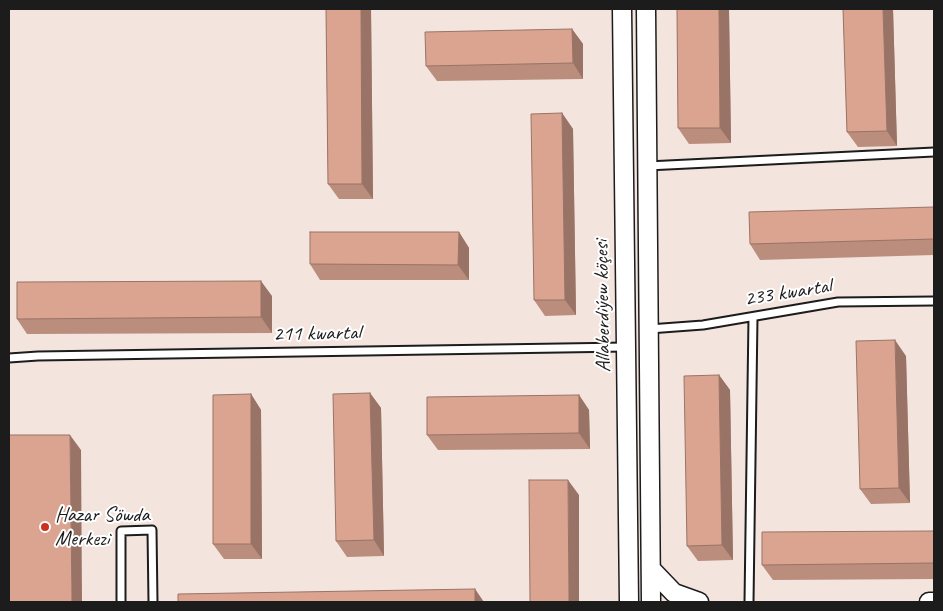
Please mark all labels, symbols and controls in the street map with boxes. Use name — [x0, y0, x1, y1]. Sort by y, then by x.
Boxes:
street label: Allaberdiýew köçesi — [589, 239, 617, 373]
street label: 233 kwartal — [743, 274, 833, 312]
street label: 211 kwartal — [273, 321, 361, 347]
place label: Hazar Söwda Merkezi — [55, 502, 150, 552]
marker: Hazar Söwda Merkezi — [39, 521, 51, 533]

